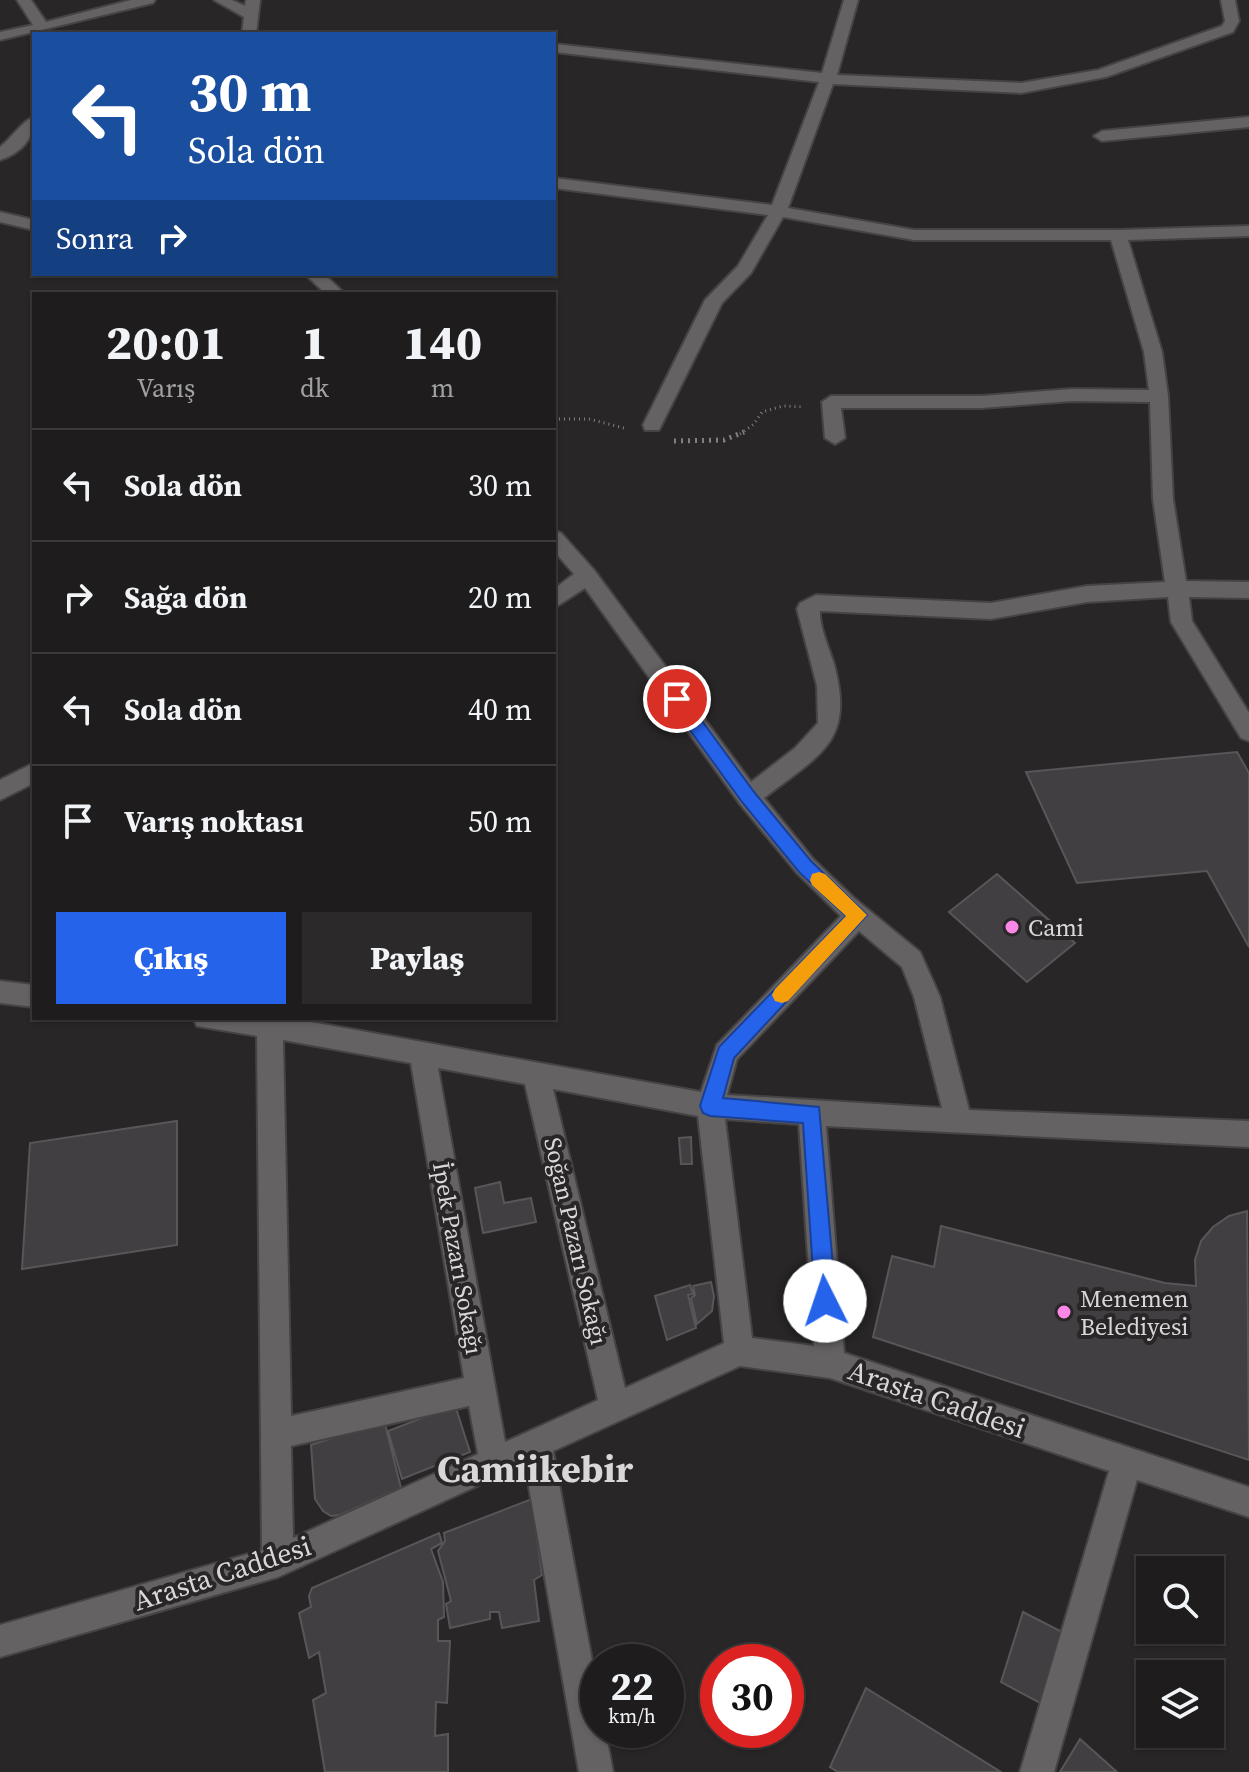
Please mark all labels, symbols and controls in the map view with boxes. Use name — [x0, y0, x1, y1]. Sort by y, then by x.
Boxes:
text: 30 m — [188, 53, 311, 130]
icon: left — [56, 64, 160, 168]
text: Sola dön — [188, 126, 325, 175]
icon: right — [150, 216, 194, 260]
text: Sonra — [56, 218, 134, 259]
text: 20:01 — [106, 309, 226, 375]
text: 1 — [301, 309, 328, 375]
text: 140 — [403, 309, 482, 375]
text: Varış — [137, 370, 195, 406]
text: dk — [300, 370, 329, 406]
text: m — [431, 370, 454, 406]
icon: left — [56, 463, 100, 507]
text: Sola dön — [124, 465, 242, 506]
text: 30 m — [468, 465, 532, 506]
icon: right — [56, 575, 100, 619]
text: Sağa dön — [124, 577, 247, 618]
text: 20 m — [468, 577, 532, 618]
pin — [643, 665, 711, 733]
icon: arrive — [655, 677, 699, 721]
icon: left — [56, 687, 100, 731]
text: Sola dön — [124, 689, 242, 730]
text: 40 m — [468, 689, 532, 730]
icon: arrive — [56, 799, 100, 843]
text: Varış noktası — [124, 801, 304, 842]
text: 50 m — [468, 801, 532, 842]
place label: Cami — [1028, 911, 1084, 944]
button: Çıkış — [56, 912, 286, 1004]
button: Paylaş — [302, 912, 532, 1004]
marker: Cami — [1003, 918, 1021, 936]
street label: Soğan Pazarı Sokağı — [536, 1134, 616, 1348]
street label: İpek Pazarı Sokağı — [425, 1159, 491, 1357]
position arrow — [783, 1259, 867, 1343]
place label: Menemen Belediyesi — [1080, 1282, 1189, 1343]
marker: Menemen Belediyesi — [1055, 1303, 1073, 1321]
street label: Arasta Caddesi — [843, 1351, 1031, 1447]
district label: Camiikebir — [437, 1443, 633, 1495]
street label: Arasta Caddesi — [128, 1526, 316, 1620]
map controls — [1136, 1556, 1224, 1748]
button: search — [1136, 1556, 1224, 1644]
speed limit sign: 30 — [700, 1644, 804, 1748]
text: 22 — [610, 1659, 654, 1713]
button: layers — [1136, 1660, 1224, 1748]
text: km/h — [608, 1702, 656, 1730]

